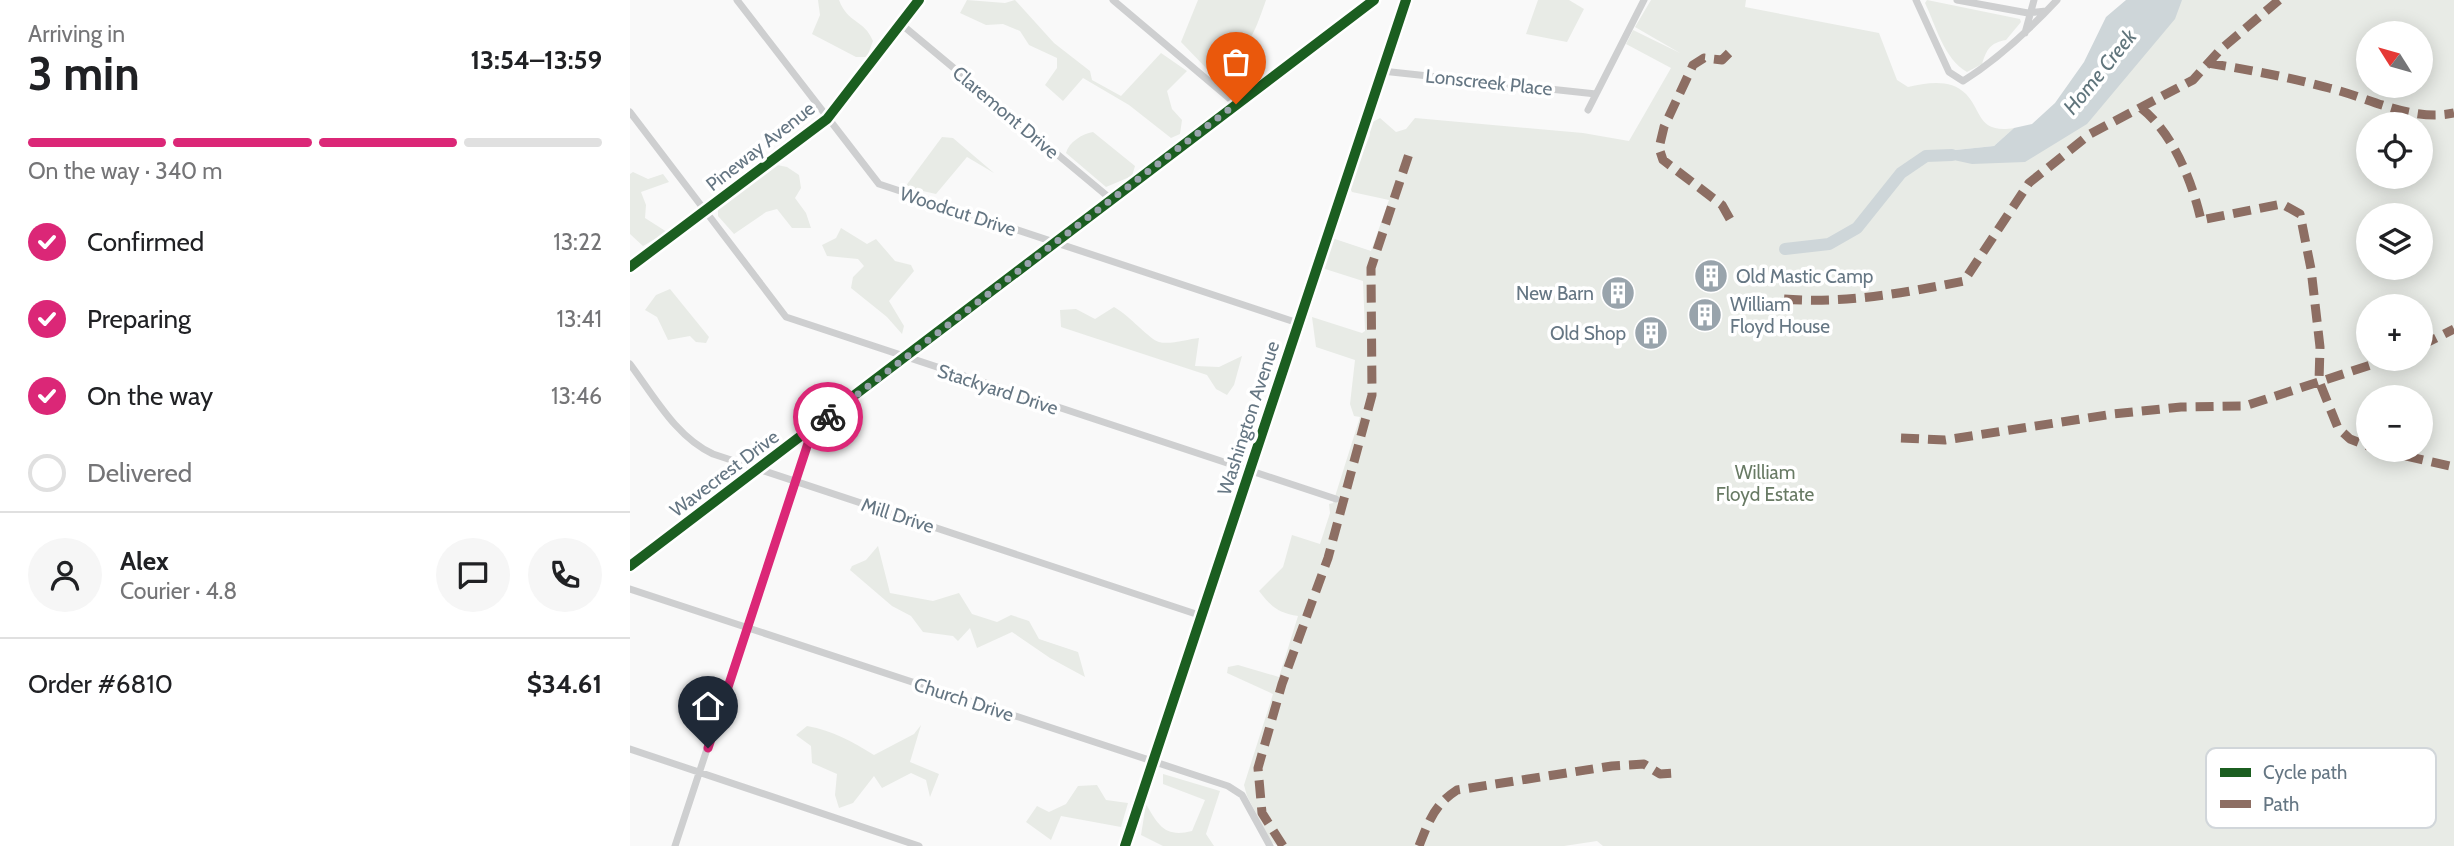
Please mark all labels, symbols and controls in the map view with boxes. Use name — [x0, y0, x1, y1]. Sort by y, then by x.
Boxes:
text: Arriving in — [28, 20, 125, 48]
north arrow — [2356, 21, 2432, 98]
map controls — [2356, 21, 2433, 462]
water label: Home Creek — [2058, 23, 2142, 119]
pin — [1206, 32, 1266, 104]
icon: bag — [1217, 43, 1255, 81]
text: 13:54–13:59 — [471, 44, 602, 76]
text: 3 min — [28, 46, 140, 102]
street label: Claremont Drive — [948, 61, 1064, 164]
street label: Lonscreek Place — [1424, 64, 1554, 101]
street label: Pineway Avenue — [701, 97, 819, 196]
button: locate — [2356, 112, 2433, 189]
text: On the way · 340 m — [28, 157, 223, 185]
street label: Woodcut Drive — [897, 182, 1019, 241]
button: layers — [2356, 203, 2433, 280]
icon: check — [28, 223, 66, 261]
text: Confirmed — [87, 226, 204, 258]
text: 13:22 — [553, 228, 602, 256]
building icon: Old Mastic Camp — [1692, 257, 1730, 295]
place label: Old Mastic Camp — [1736, 265, 1873, 288]
building icon: New Barn — [1599, 274, 1637, 312]
place label: New Barn — [1516, 282, 1594, 305]
place label: William Floyd House — [1730, 293, 1830, 338]
button: + — [2356, 294, 2433, 371]
building icon: William Floyd House — [1686, 296, 1724, 334]
icon: check — [28, 300, 66, 338]
text: Preparing — [87, 303, 191, 335]
text: 13:41 — [556, 305, 602, 333]
building icon: Old Shop — [1632, 314, 1670, 352]
place label: Old Shop — [1550, 322, 1626, 345]
street label: Washington Avenue — [1213, 338, 1284, 498]
street label: Stackyard Drive — [935, 359, 1061, 420]
icon: check — [28, 377, 66, 415]
text: On the way — [87, 380, 213, 412]
text: 13:46 — [551, 382, 602, 410]
courier — [793, 382, 863, 452]
button: − — [2356, 385, 2433, 462]
icon: bike — [809, 398, 847, 436]
street label: Wavecrest Drive — [665, 425, 783, 522]
text: Delivered — [87, 457, 192, 489]
park label: William Floyd Estate — [1716, 461, 1815, 506]
street label: Mill Drive — [859, 493, 937, 538]
button: person — [28, 538, 102, 612]
button: chat — [436, 538, 510, 612]
button: phone — [528, 538, 602, 612]
text: Alex — [120, 545, 169, 577]
text: Courier · 4.8 — [120, 577, 237, 605]
text: Order #6810 — [28, 668, 173, 700]
text: $34.61 — [527, 668, 602, 700]
street label: Church Drive — [911, 673, 1017, 726]
pin — [678, 676, 738, 748]
icon: home — [689, 687, 727, 725]
legend — [2206, 748, 2436, 828]
text: Cycle path — [2263, 761, 2347, 784]
text: Path — [2263, 793, 2299, 816]

